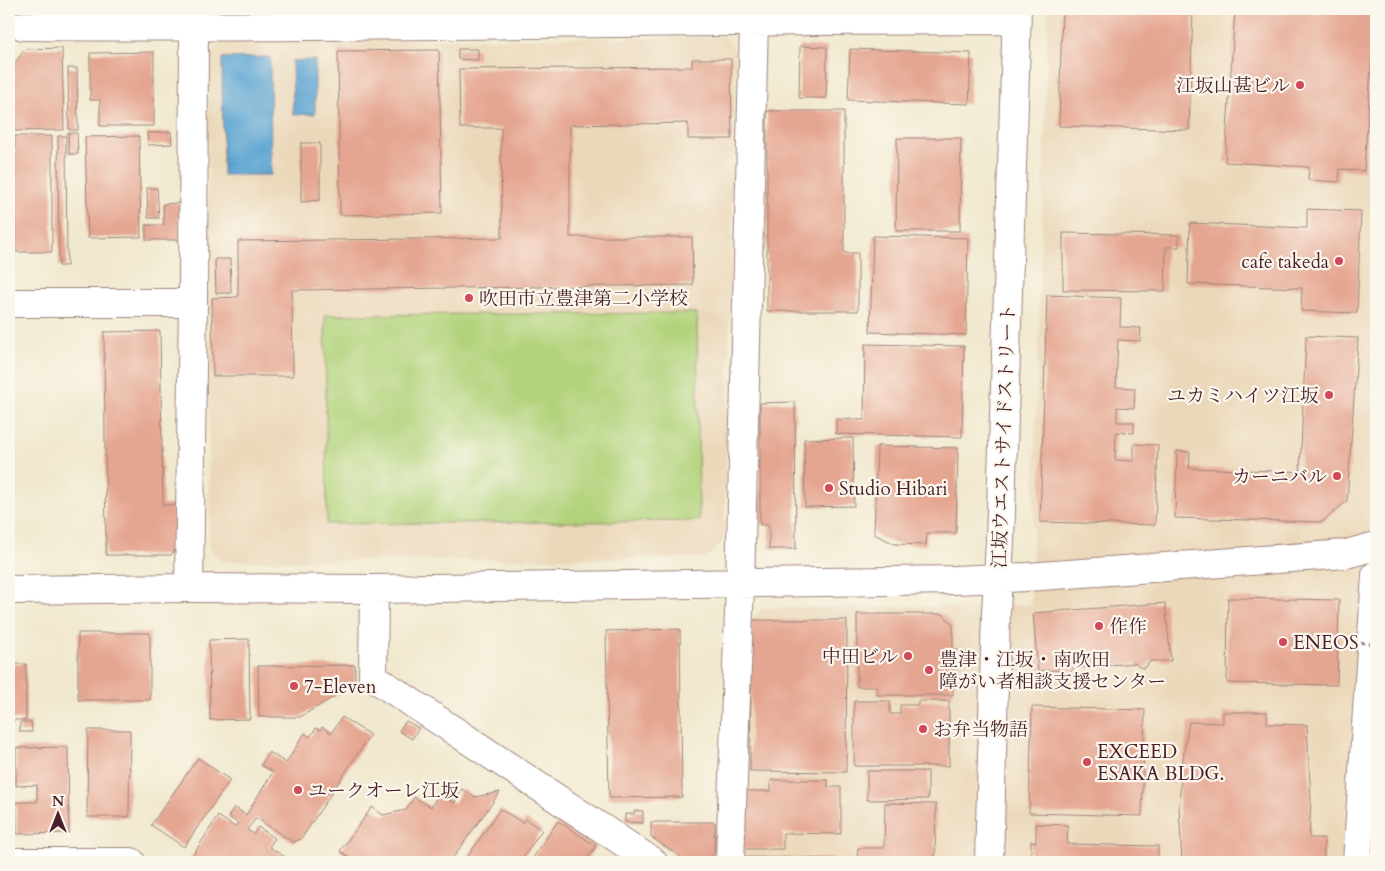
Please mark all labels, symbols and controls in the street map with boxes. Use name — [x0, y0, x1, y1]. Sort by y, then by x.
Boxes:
place label: 江坂山甚ビル — [1176, 73, 1290, 99]
marker: 江坂山甚ビル — [1294, 79, 1306, 91]
place label: cafe takeda — [1241, 249, 1329, 275]
marker: cafe takeda — [1333, 255, 1345, 267]
place label: 吹田市立豊津第二小学校 — [479, 286, 688, 312]
marker: 吹田市立豊津第二小学校 — [463, 292, 475, 304]
street label: 江坂ウエストサイドストリート — [986, 303, 1022, 569]
place label: ユカミハイツ江坂 — [1167, 383, 1319, 409]
marker: ユカミハイツ江坂 — [1323, 389, 1335, 401]
place label: カーニバル — [1232, 464, 1327, 490]
marker: カーニバル — [1331, 470, 1343, 482]
place label: Studio Hibari — [839, 476, 948, 502]
marker: Studio Hibari — [823, 482, 835, 494]
place label: 作作 — [1109, 614, 1147, 640]
marker: 作作 — [1093, 620, 1105, 632]
place label: ENEOS — [1293, 630, 1359, 656]
marker: ENEOS — [1277, 636, 1289, 648]
place label: 中田ビル — [822, 644, 898, 670]
place label: 豊津・江坂・南吹田 障がい者相談支援センター — [939, 647, 1166, 695]
marker: 中田ビル — [902, 650, 914, 662]
marker: 豊津・江坂・南吹田 障がい者相談支援センター — [923, 664, 935, 676]
place label: 7-Eleven — [304, 674, 377, 700]
marker: 7-Eleven — [288, 680, 300, 692]
place label: お弁当物語 — [933, 717, 1028, 743]
marker: お弁当物語 — [917, 723, 929, 735]
place label: EXCEED ESAKA BLDG. — [1097, 739, 1224, 787]
marker: EXCEED ESAKA BLDG. — [1081, 756, 1093, 768]
place label: ユークオーレ江坂 — [308, 778, 460, 804]
marker: ユークオーレ江坂 — [292, 784, 304, 796]
north arrow — [32, 788, 82, 838]
text: N — [52, 792, 64, 811]

